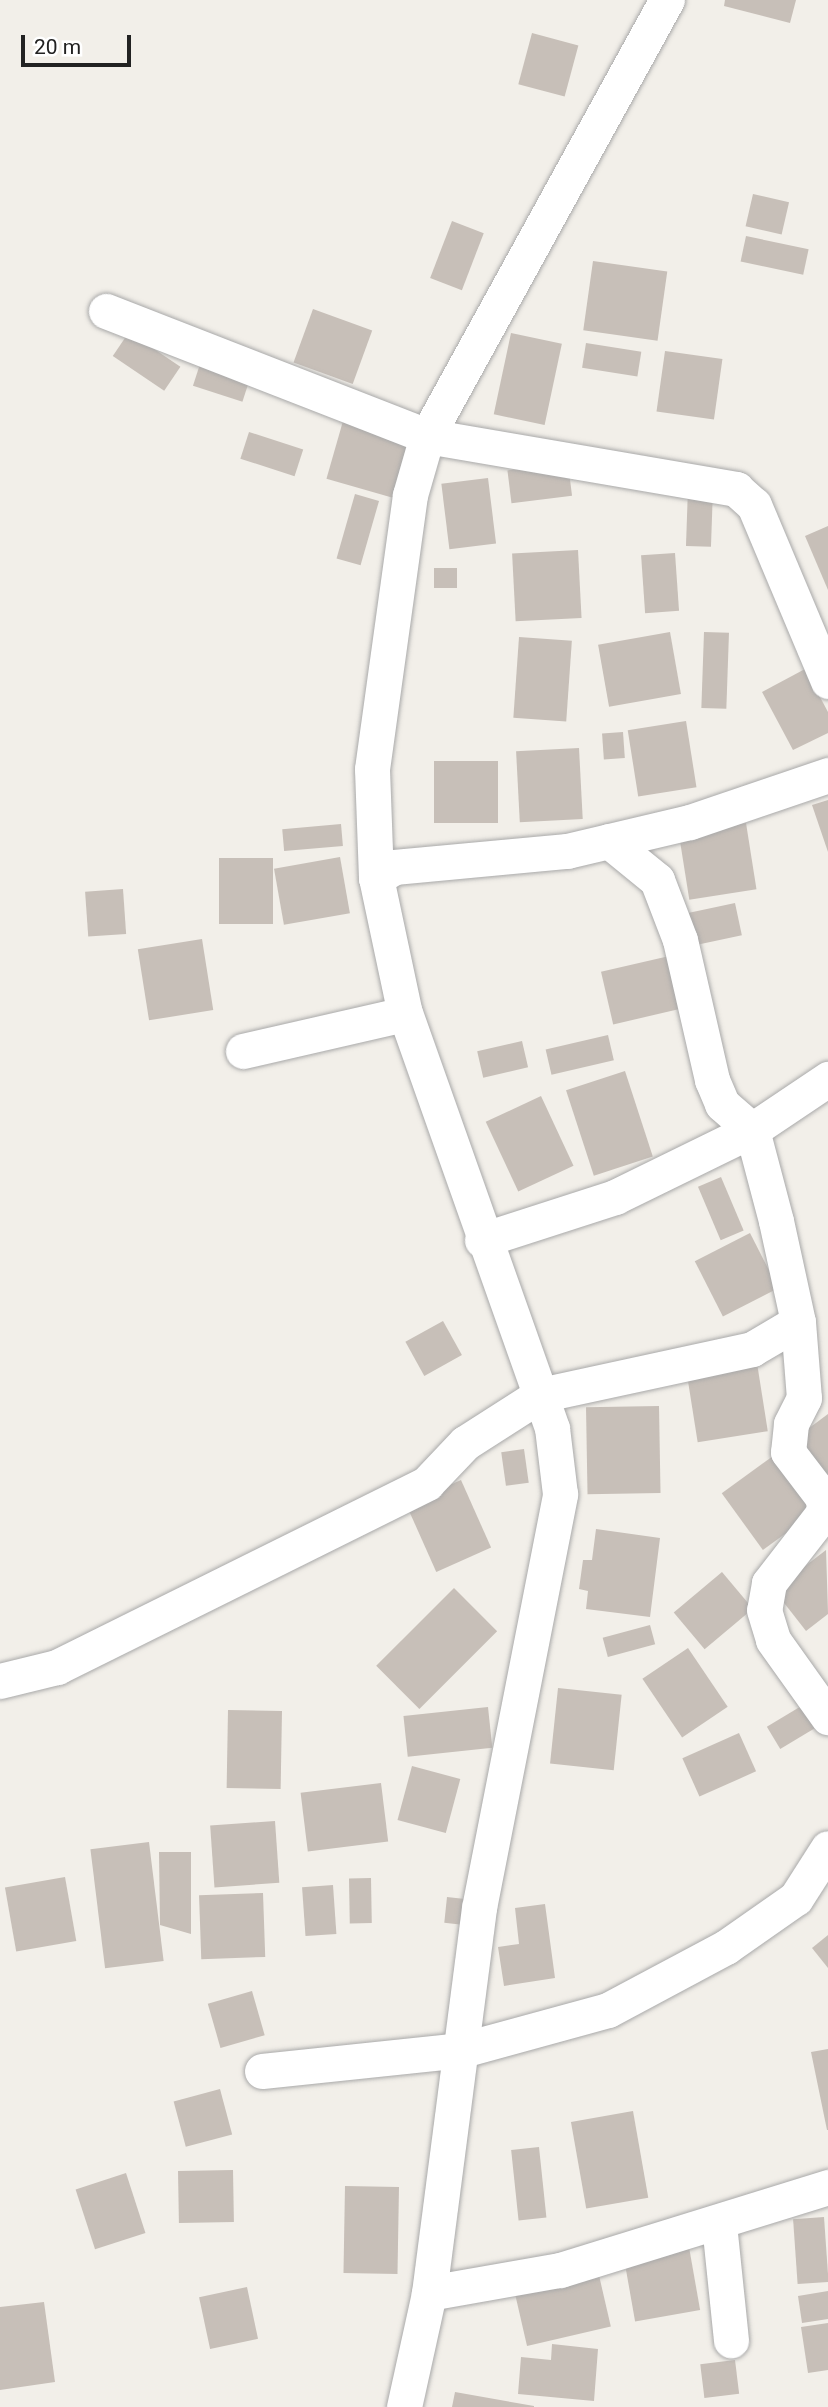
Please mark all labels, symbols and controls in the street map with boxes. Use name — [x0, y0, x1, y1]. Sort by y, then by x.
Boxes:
scale bar — [24, 21, 135, 65]
text: 20 m — [34, 35, 81, 59]

